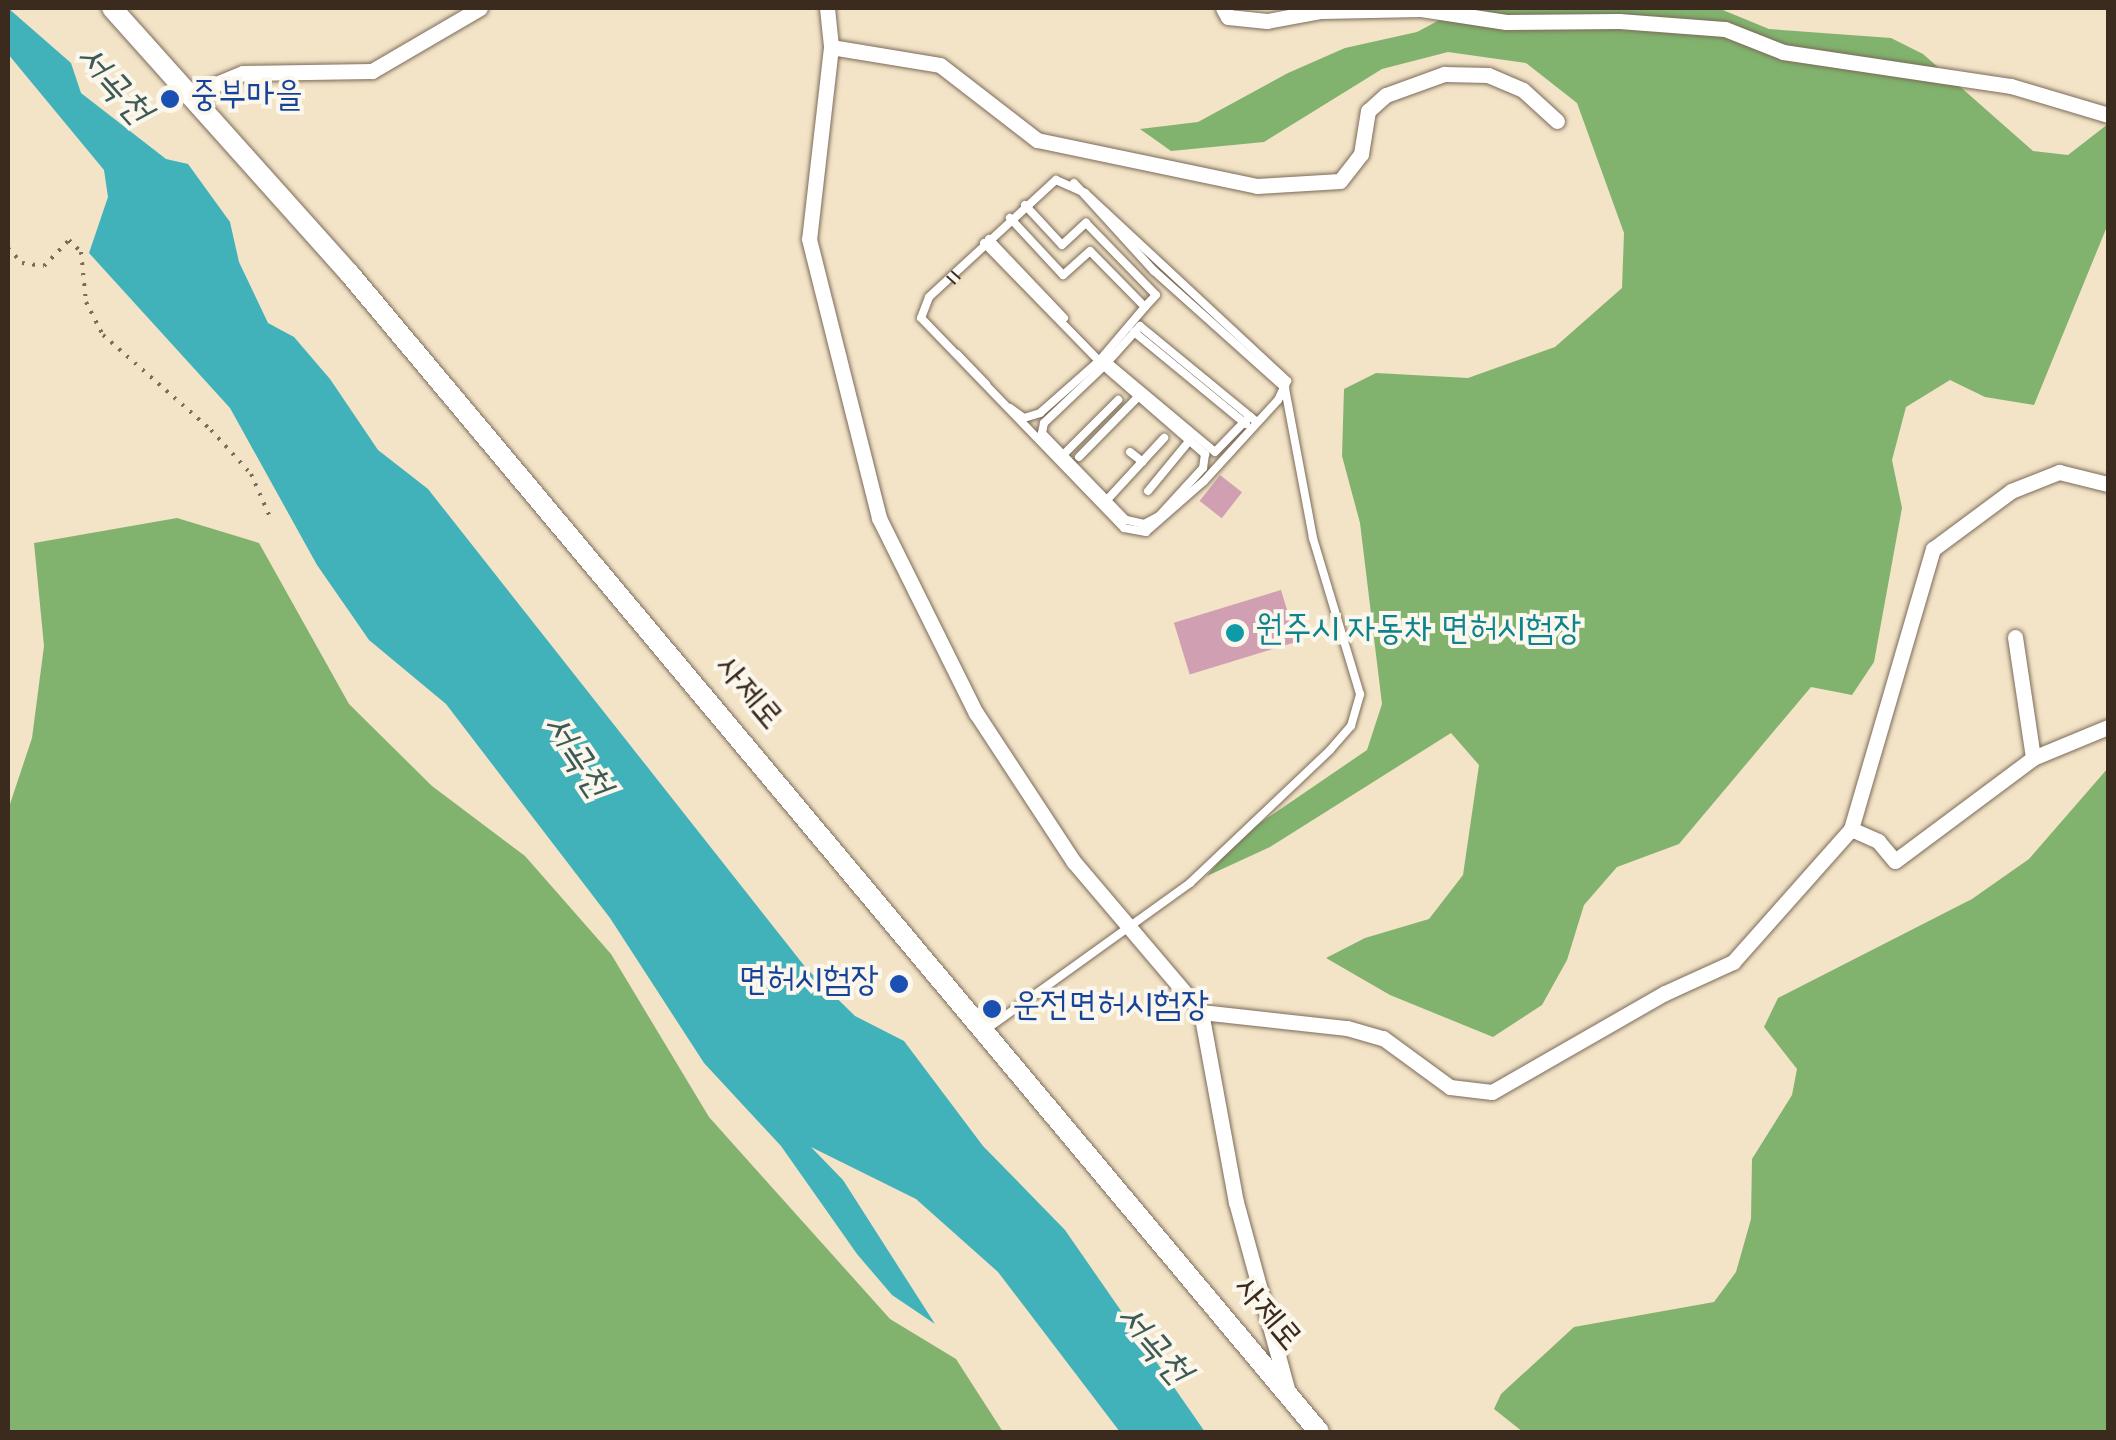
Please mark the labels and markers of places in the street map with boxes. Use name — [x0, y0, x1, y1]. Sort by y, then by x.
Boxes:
place label: 중부마을 — [190, 78, 303, 120]
marker: 중부마을 — [159, 88, 181, 110]
place label: 원주시 자동차 면허시험장 — [1255, 612, 1581, 654]
marker: 원주시 자동차 면허시험장 — [1224, 622, 1246, 644]
place label: 면허시험장 — [738, 963, 879, 1005]
marker: 면허시험장 — [888, 973, 910, 995]
place label: 운전면허시험장 — [1012, 988, 1209, 1030]
marker: 운전면허시험장 — [981, 998, 1003, 1020]

